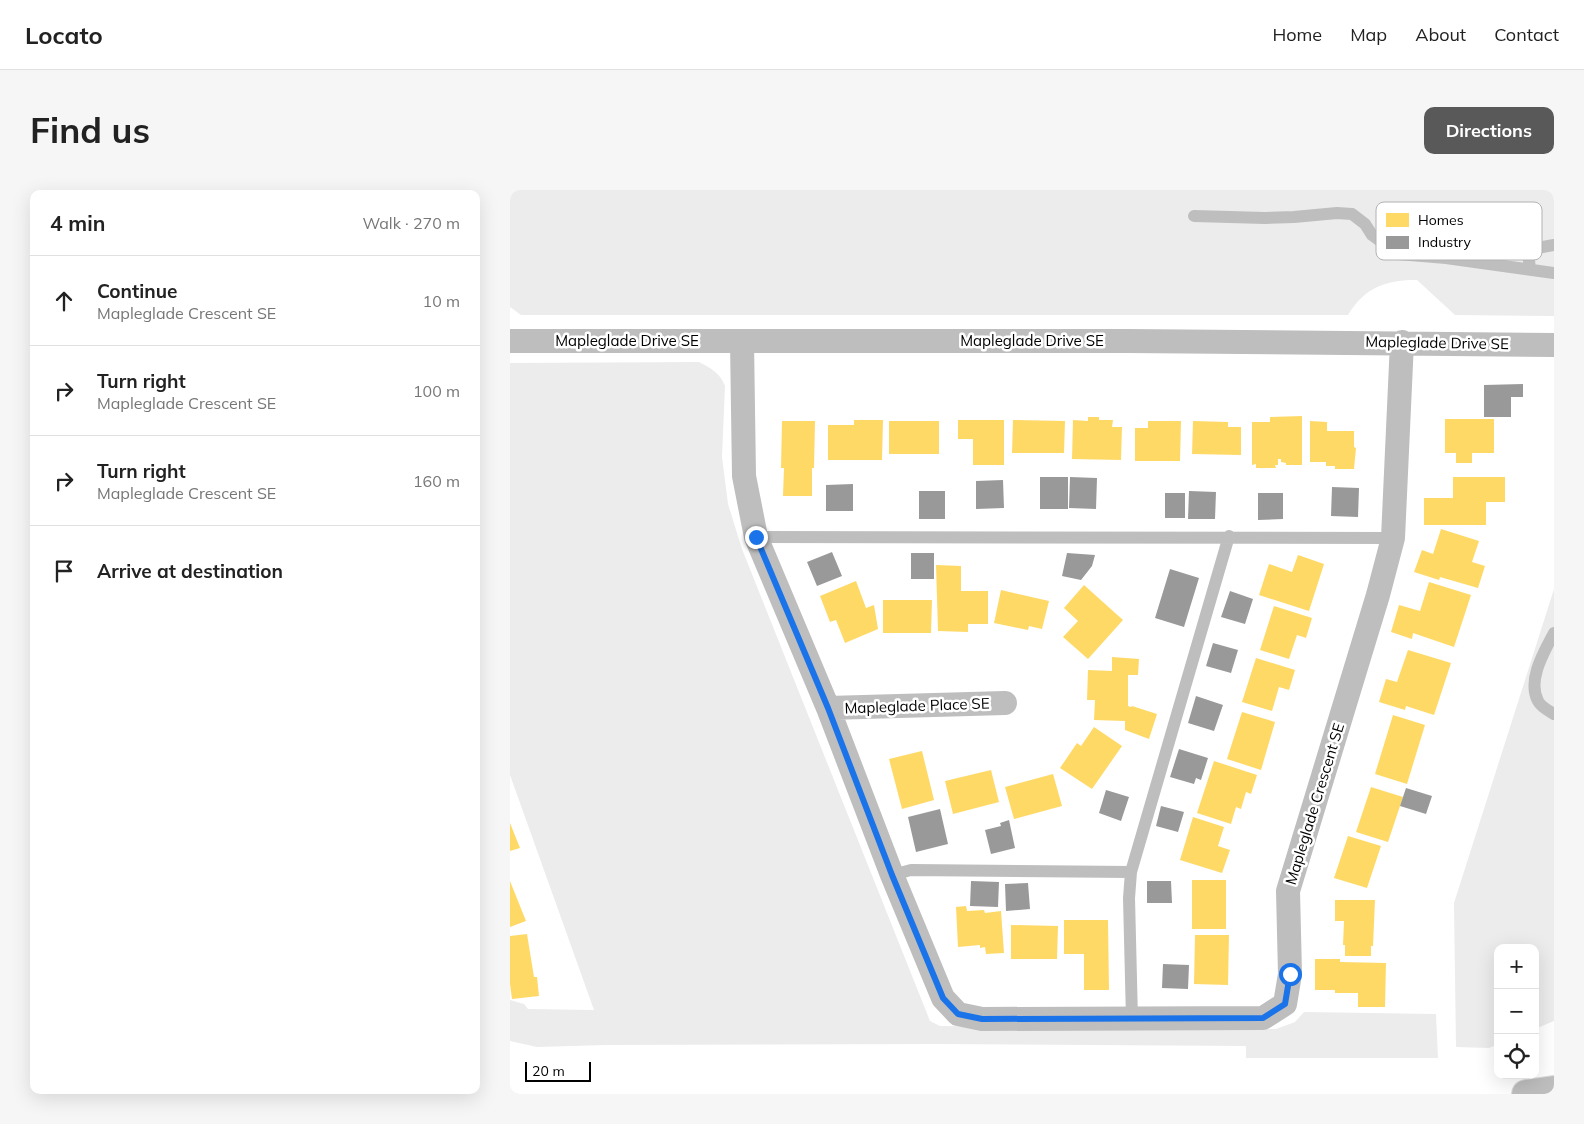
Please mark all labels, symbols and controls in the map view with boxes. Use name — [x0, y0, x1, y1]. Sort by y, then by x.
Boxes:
text: Locato — [25, 20, 103, 50]
text: Home — [1272, 23, 1322, 46]
text: Map — [1350, 23, 1387, 46]
text: About — [1415, 23, 1466, 46]
text: Contact — [1494, 23, 1559, 46]
button: Directions — [1424, 107, 1554, 154]
text: Find us — [30, 108, 150, 152]
legend — [1376, 202, 1542, 260]
text: 4 min — [50, 210, 105, 236]
text: Homes — [1418, 211, 1464, 229]
text: Walk · 270 m — [362, 213, 460, 233]
text: Industry — [1418, 233, 1472, 251]
text: Continue — [97, 279, 177, 303]
icon: ahead — [50, 287, 78, 315]
text: 10 m — [423, 291, 460, 311]
text: Mapleglade Crescent SE — [97, 303, 276, 323]
street label: Mapleglade Drive SE — [555, 331, 699, 350]
street label: Mapleglade Drive SE — [960, 331, 1104, 350]
street label: Mapleglade Drive SE — [1365, 332, 1509, 353]
text: Turn right — [97, 369, 186, 393]
icon: right — [50, 377, 78, 405]
text: 100 m — [413, 381, 460, 401]
text: Mapleglade Crescent SE — [97, 393, 276, 413]
text: Turn right — [97, 459, 186, 483]
icon: right — [50, 467, 78, 495]
text: 160 m — [413, 471, 460, 491]
text: Mapleglade Crescent SE — [97, 483, 276, 503]
route end — [745, 526, 768, 549]
icon: arrive — [50, 557, 78, 585]
text: Arrive at destination — [97, 559, 283, 583]
street label: Mapleglade Place SE — [844, 693, 990, 718]
street label: Mapleglade Crescent SE — [1281, 721, 1348, 887]
map controls — [1494, 944, 1539, 1079]
button: + — [1494, 944, 1539, 989]
route start — [1279, 963, 1302, 986]
button: − — [1494, 989, 1539, 1034]
button: locate — [1494, 1034, 1539, 1079]
scale bar — [525, 1059, 591, 1082]
text: 20 m — [532, 1062, 565, 1080]

